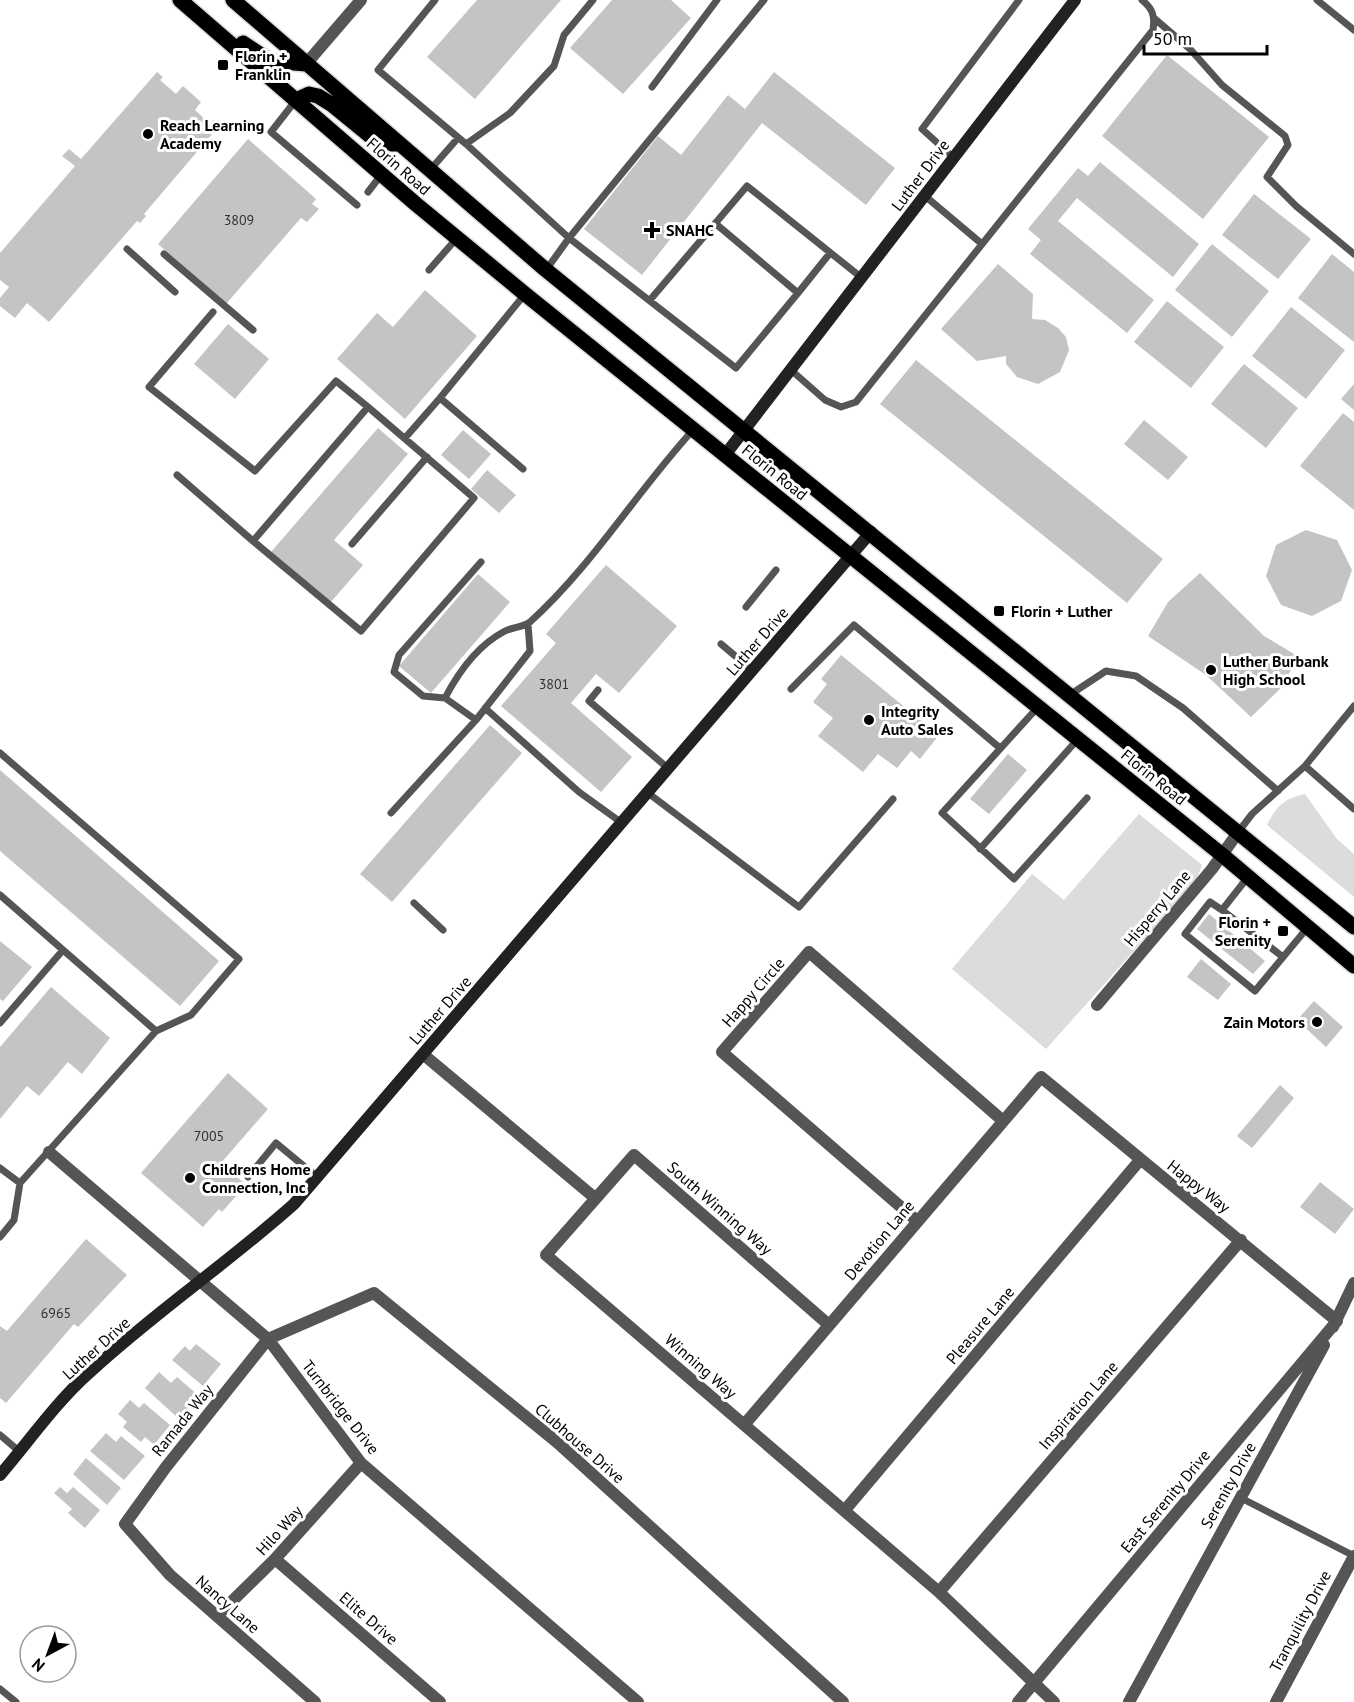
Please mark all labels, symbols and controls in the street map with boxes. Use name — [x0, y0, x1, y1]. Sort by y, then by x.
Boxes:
scale bar — [1144, 18, 1267, 56]
text: 50 m — [1153, 27, 1192, 50]
place label: Florin + Franklin — [235, 46, 291, 84]
marker: Florin + Franklin — [216, 58, 230, 72]
place label: Reach Learning Academy — [160, 115, 264, 153]
marker: Reach Learning Academy — [141, 127, 155, 141]
street label: Florin Road — [363, 133, 435, 199]
street label: Luther Drive — [887, 135, 953, 215]
house number: 3809 — [224, 211, 254, 229]
place label: SNAHC — [666, 220, 714, 240]
marker: SNAHC — [643, 221, 661, 239]
street label: Florin Road — [738, 440, 812, 504]
place label: Florin + Luther — [1011, 601, 1113, 621]
street label: Luther Drive — [722, 603, 792, 679]
marker: Florin + Luther — [992, 604, 1006, 618]
place label: Luther Burbank High School — [1223, 651, 1329, 689]
marker: Luther Burbank High School — [1204, 663, 1218, 677]
house number: 3801 — [539, 675, 569, 693]
place label: Integrity Auto Sales — [881, 701, 954, 739]
marker: Integrity Auto Sales — [862, 713, 876, 727]
street label: Florin Road — [1117, 745, 1191, 809]
street label: Hisperry Lane — [1119, 866, 1195, 950]
place label: Florin + Serenity — [1215, 912, 1271, 950]
marker: Florin + Serenity — [1276, 924, 1290, 938]
street label: Happy Circle — [717, 953, 789, 1031]
street label: Luther Drive — [405, 972, 475, 1048]
place label: Zain Motors — [1224, 1012, 1305, 1032]
marker: Zain Motors — [1310, 1015, 1324, 1029]
house number: 7005 — [194, 1127, 224, 1145]
street label: Happy Way — [1163, 1155, 1235, 1217]
street label: South Winning Way — [663, 1157, 777, 1259]
place label: Childrens Home Connection, Inc — [202, 1159, 311, 1197]
marker: Childrens Home Connection, Inc — [183, 1171, 197, 1185]
street label: Devotion Lane — [840, 1196, 918, 1284]
street label: Pleasure Lane — [942, 1282, 1018, 1368]
house number: 6965 — [41, 1304, 71, 1322]
street label: Luther Drive — [58, 1312, 134, 1384]
street label: Winning Way — [661, 1329, 741, 1403]
street label: Turnbridge Drive — [298, 1356, 384, 1458]
street label: Inspiration Lane — [1034, 1357, 1122, 1453]
street label: Ramada Way — [147, 1380, 217, 1460]
street label: Clubhouse Drive — [531, 1399, 629, 1487]
street label: Serenity Drive — [1196, 1438, 1260, 1532]
street label: East Serenity Drive — [1116, 1445, 1214, 1557]
street label: Hilo Way — [251, 1501, 307, 1559]
street label: Tranquility Drive — [1265, 1567, 1335, 1675]
street label: Nancy Lane — [192, 1571, 264, 1637]
street label: Elite Drive — [336, 1587, 402, 1649]
north arrow — [18, 1624, 78, 1684]
text: N — [28, 1654, 49, 1676]

